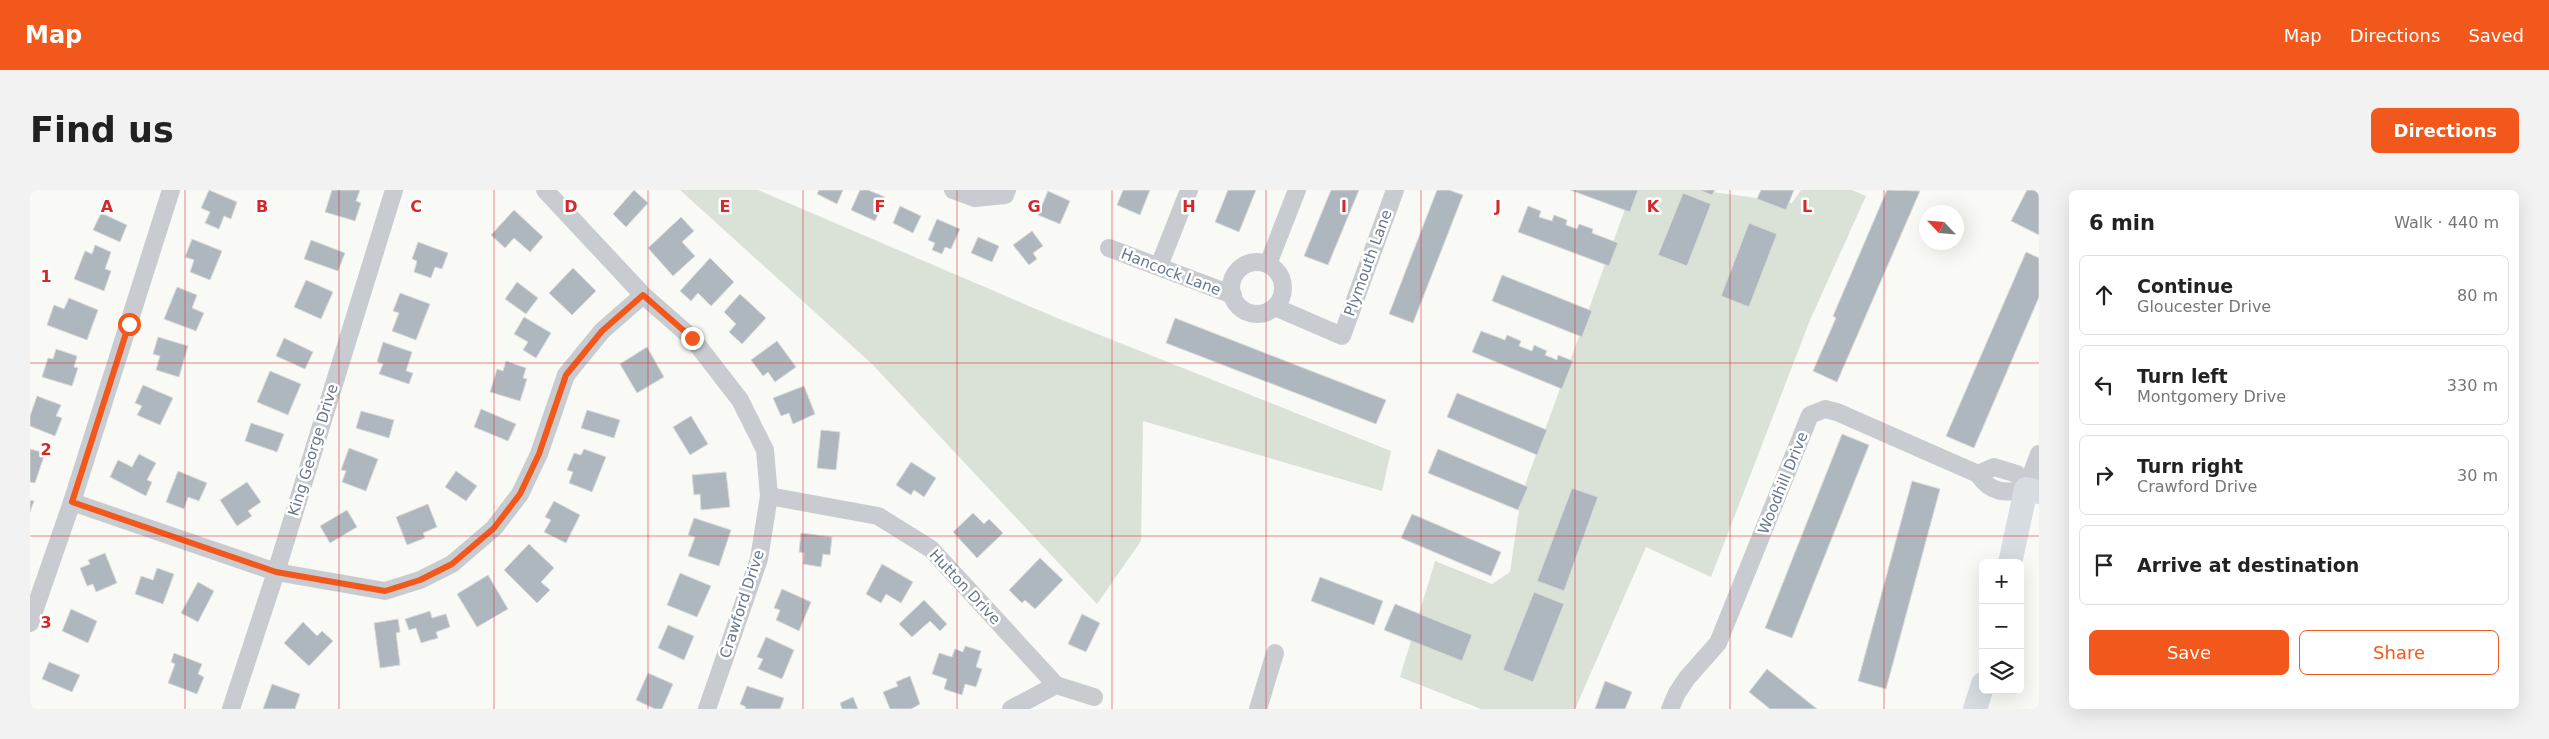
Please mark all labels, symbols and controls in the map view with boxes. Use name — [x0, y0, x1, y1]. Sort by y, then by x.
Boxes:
text: Map — [25, 21, 82, 49]
text: Map — [2284, 25, 2322, 46]
text: Directions — [2350, 25, 2440, 46]
text: Saved — [2468, 25, 2524, 46]
button: Directions — [2371, 108, 2519, 153]
text: Find us — [30, 110, 174, 150]
text: A — [101, 197, 114, 216]
text: B — [256, 197, 268, 216]
text: C — [410, 197, 422, 216]
text: D — [564, 197, 578, 216]
text: E — [720, 197, 730, 216]
text: F — [875, 197, 885, 216]
text: G — [1027, 197, 1041, 216]
text: H — [1182, 197, 1196, 216]
text: I — [1341, 197, 1347, 216]
text: J — [1494, 197, 1501, 216]
text: K — [1647, 197, 1660, 216]
text: L — [1802, 197, 1812, 216]
north arrow — [1919, 205, 1964, 250]
street label: Plymouth Lane — [1340, 207, 1396, 319]
text: 6 min — [2089, 211, 2155, 235]
text: Walk · 440 m — [2394, 213, 2499, 232]
street label: Hancock Lane — [1119, 245, 1223, 299]
text: 1 — [40, 267, 52, 286]
text: Continue — [2137, 275, 2233, 297]
icon: ahead — [2090, 281, 2118, 309]
text: 80 m — [2457, 286, 2498, 305]
text: Gloucester Drive — [2137, 297, 2271, 316]
route start — [118, 313, 141, 336]
route end — [681, 327, 704, 350]
text: Turn left — [2137, 365, 2228, 387]
icon: left — [2090, 371, 2118, 399]
text: 330 m — [2447, 376, 2498, 395]
street label: King George Drive — [284, 382, 342, 518]
text: Montgomery Drive — [2137, 387, 2286, 406]
street label: Woodhill Drive — [1754, 429, 1812, 537]
text: 2 — [40, 440, 52, 459]
text: Turn right — [2137, 455, 2243, 477]
icon: right — [2090, 461, 2118, 489]
text: 30 m — [2457, 466, 2498, 485]
text: Crawford Drive — [2137, 477, 2257, 496]
street label: Hutton Drive — [926, 546, 1004, 628]
street label: Crawford Drive — [716, 548, 768, 660]
icon: arrive — [2090, 551, 2118, 579]
text: Arrive at destination — [2137, 554, 2359, 576]
map controls — [1979, 559, 2024, 694]
button: + — [1979, 559, 2024, 604]
button: − — [1979, 604, 2024, 649]
text: 3 — [40, 613, 52, 632]
button: Save — [2089, 630, 2289, 675]
button: Share — [2299, 630, 2499, 675]
button: layers — [1979, 649, 2024, 694]

